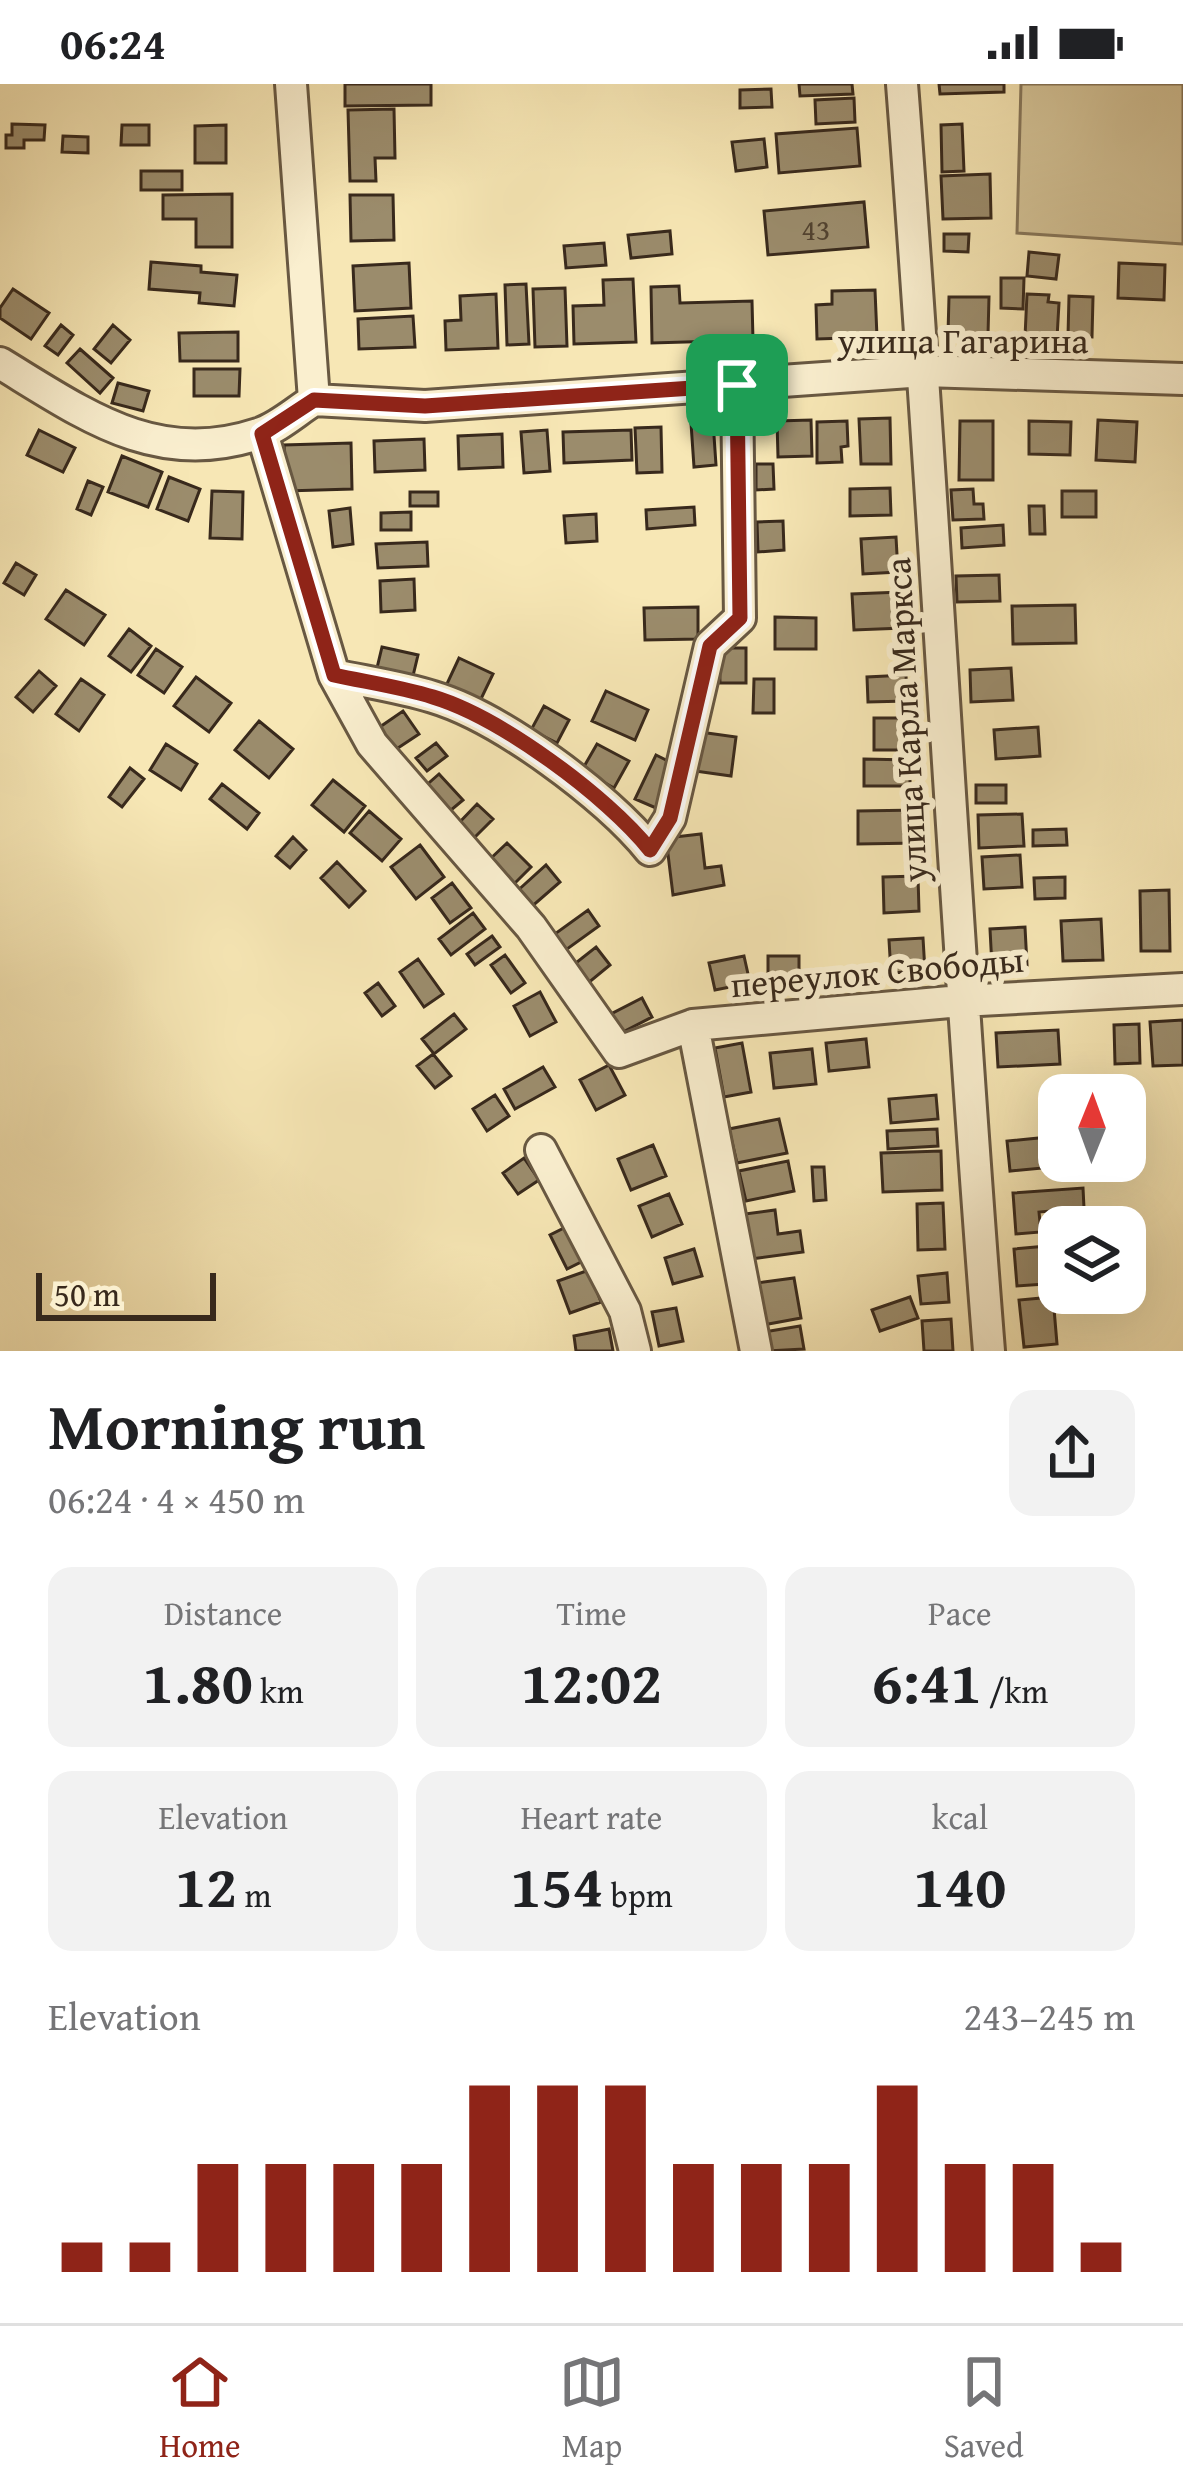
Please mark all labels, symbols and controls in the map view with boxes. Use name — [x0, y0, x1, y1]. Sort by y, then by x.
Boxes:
text: 06:24 — [60, 10, 166, 75]
house number: 43 — [802, 207, 830, 251]
street label: улица Гагарина — [837, 313, 1088, 366]
pin — [686, 334, 788, 436]
icon: arrive — [704, 352, 770, 418]
street label: улица Карла Маркса — [870, 556, 940, 885]
street label: переулок Свободы — [728, 932, 1026, 1010]
north arrow — [1038, 1074, 1146, 1182]
map controls — [1038, 1074, 1146, 1314]
button: layers — [1038, 1206, 1146, 1314]
scale bar — [36, 1267, 216, 1320]
text: 50 m — [54, 1270, 120, 1318]
text: Morning run — [48, 1376, 425, 1473]
button: share — [1009, 1390, 1135, 1516]
text: 06:24 · 4 × 450 m — [48, 1470, 305, 1527]
text: Distance — [164, 1589, 282, 1637]
text: Time — [556, 1589, 627, 1637]
text: Pace — [928, 1589, 992, 1637]
text: 1.80 — [143, 1637, 253, 1725]
text: 12:02 — [521, 1637, 662, 1725]
text: 6:41 — [871, 1637, 982, 1725]
text: km — [253, 1667, 304, 1715]
text: /km — [982, 1667, 1048, 1715]
text: Elevation — [159, 1793, 288, 1841]
text: Heart rate — [521, 1793, 662, 1841]
text: kcal — [932, 1793, 988, 1841]
text: 12 — [175, 1841, 237, 1929]
text: 154 — [510, 1841, 604, 1929]
text: 140 — [913, 1841, 1006, 1929]
text: m — [237, 1871, 271, 1919]
text: bpm — [604, 1871, 673, 1919]
text: Elevation — [48, 1987, 201, 2044]
text: 243–245 m — [963, 1987, 1135, 2044]
tab: Home — [159, 2349, 240, 2469]
tab: Map — [559, 2349, 625, 2469]
tab: Saved — [944, 2349, 1024, 2469]

